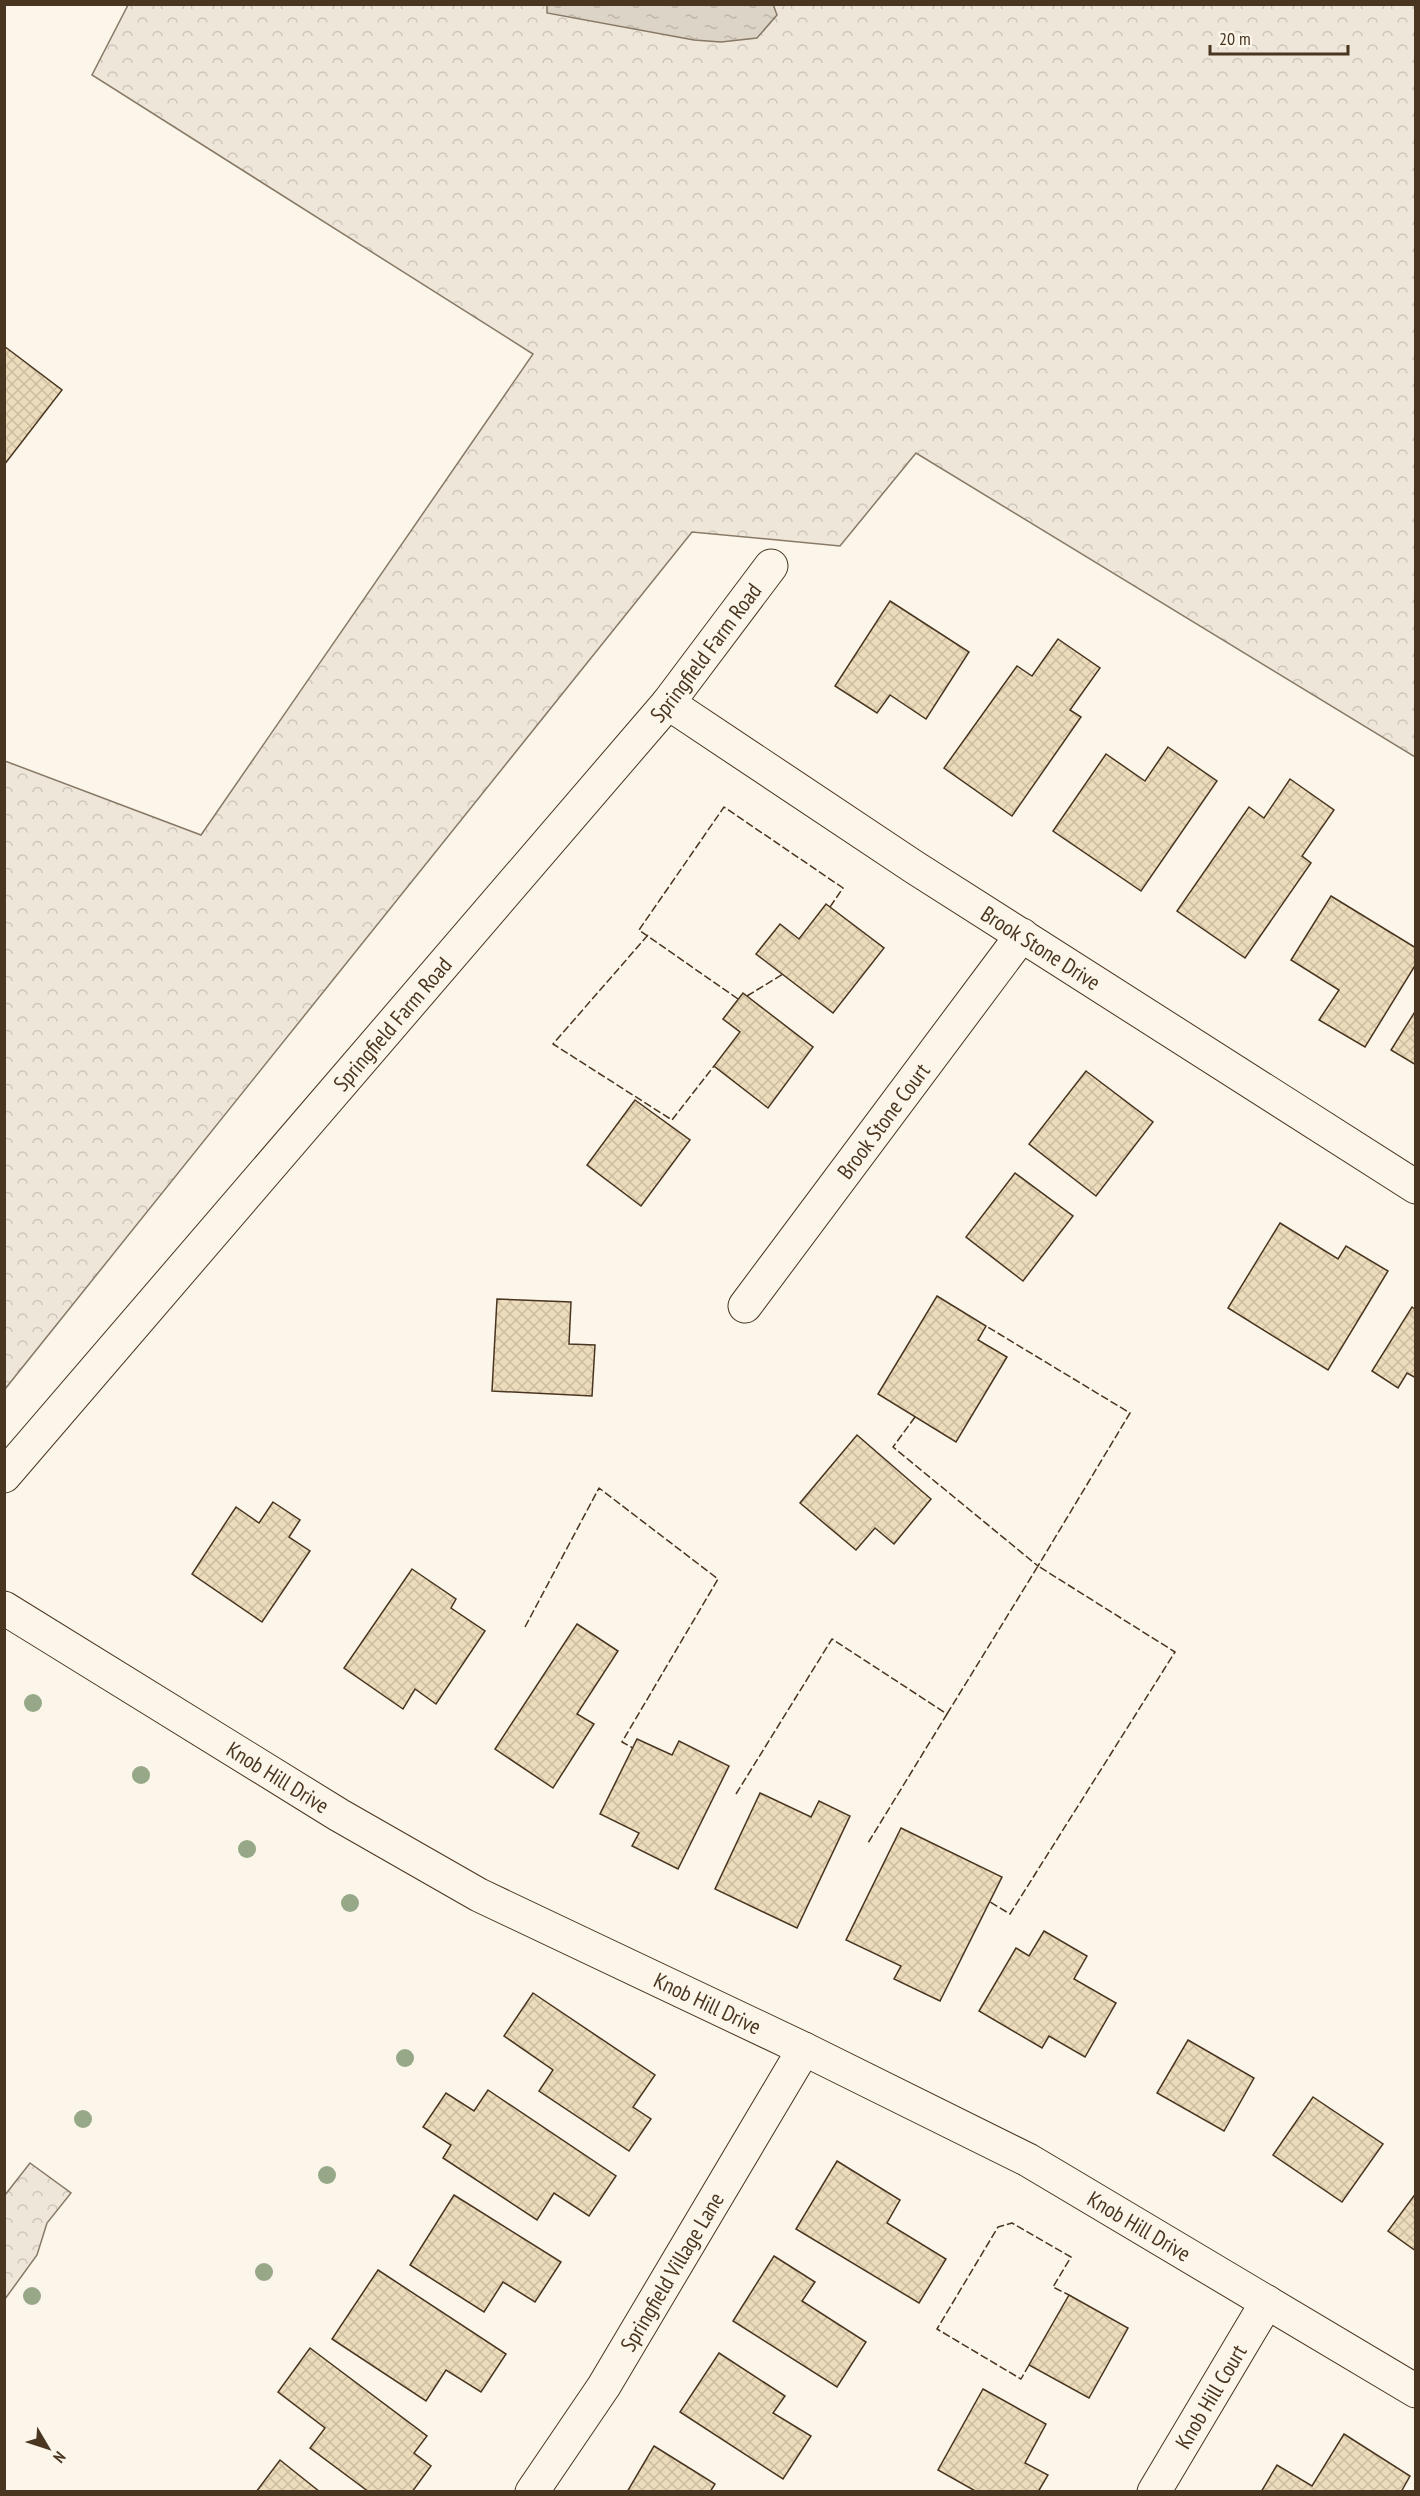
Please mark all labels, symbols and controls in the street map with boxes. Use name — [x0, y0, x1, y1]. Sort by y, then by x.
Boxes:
scale bar — [1210, 18, 1348, 56]
text: 20 m — [1219, 27, 1251, 50]
street label: Springfield Farm Road — [644, 577, 767, 728]
street label: Brook Stone Drive — [976, 899, 1106, 996]
street label: Springfield Farm Road — [327, 951, 458, 1097]
street label: Brook Stone Court — [831, 1057, 936, 1184]
street label: Knob Hill Drive — [221, 1735, 334, 1819]
street label: Knob Hill Drive — [649, 1966, 766, 2041]
street label: Knob Hill Drive — [1082, 2185, 1196, 2268]
street label: Springfield Village Lane — [614, 2187, 730, 2356]
street label: Knob Hill Court — [1169, 2339, 1253, 2454]
north arrow — [18, 2418, 78, 2478]
text: N — [49, 2448, 70, 2467]

